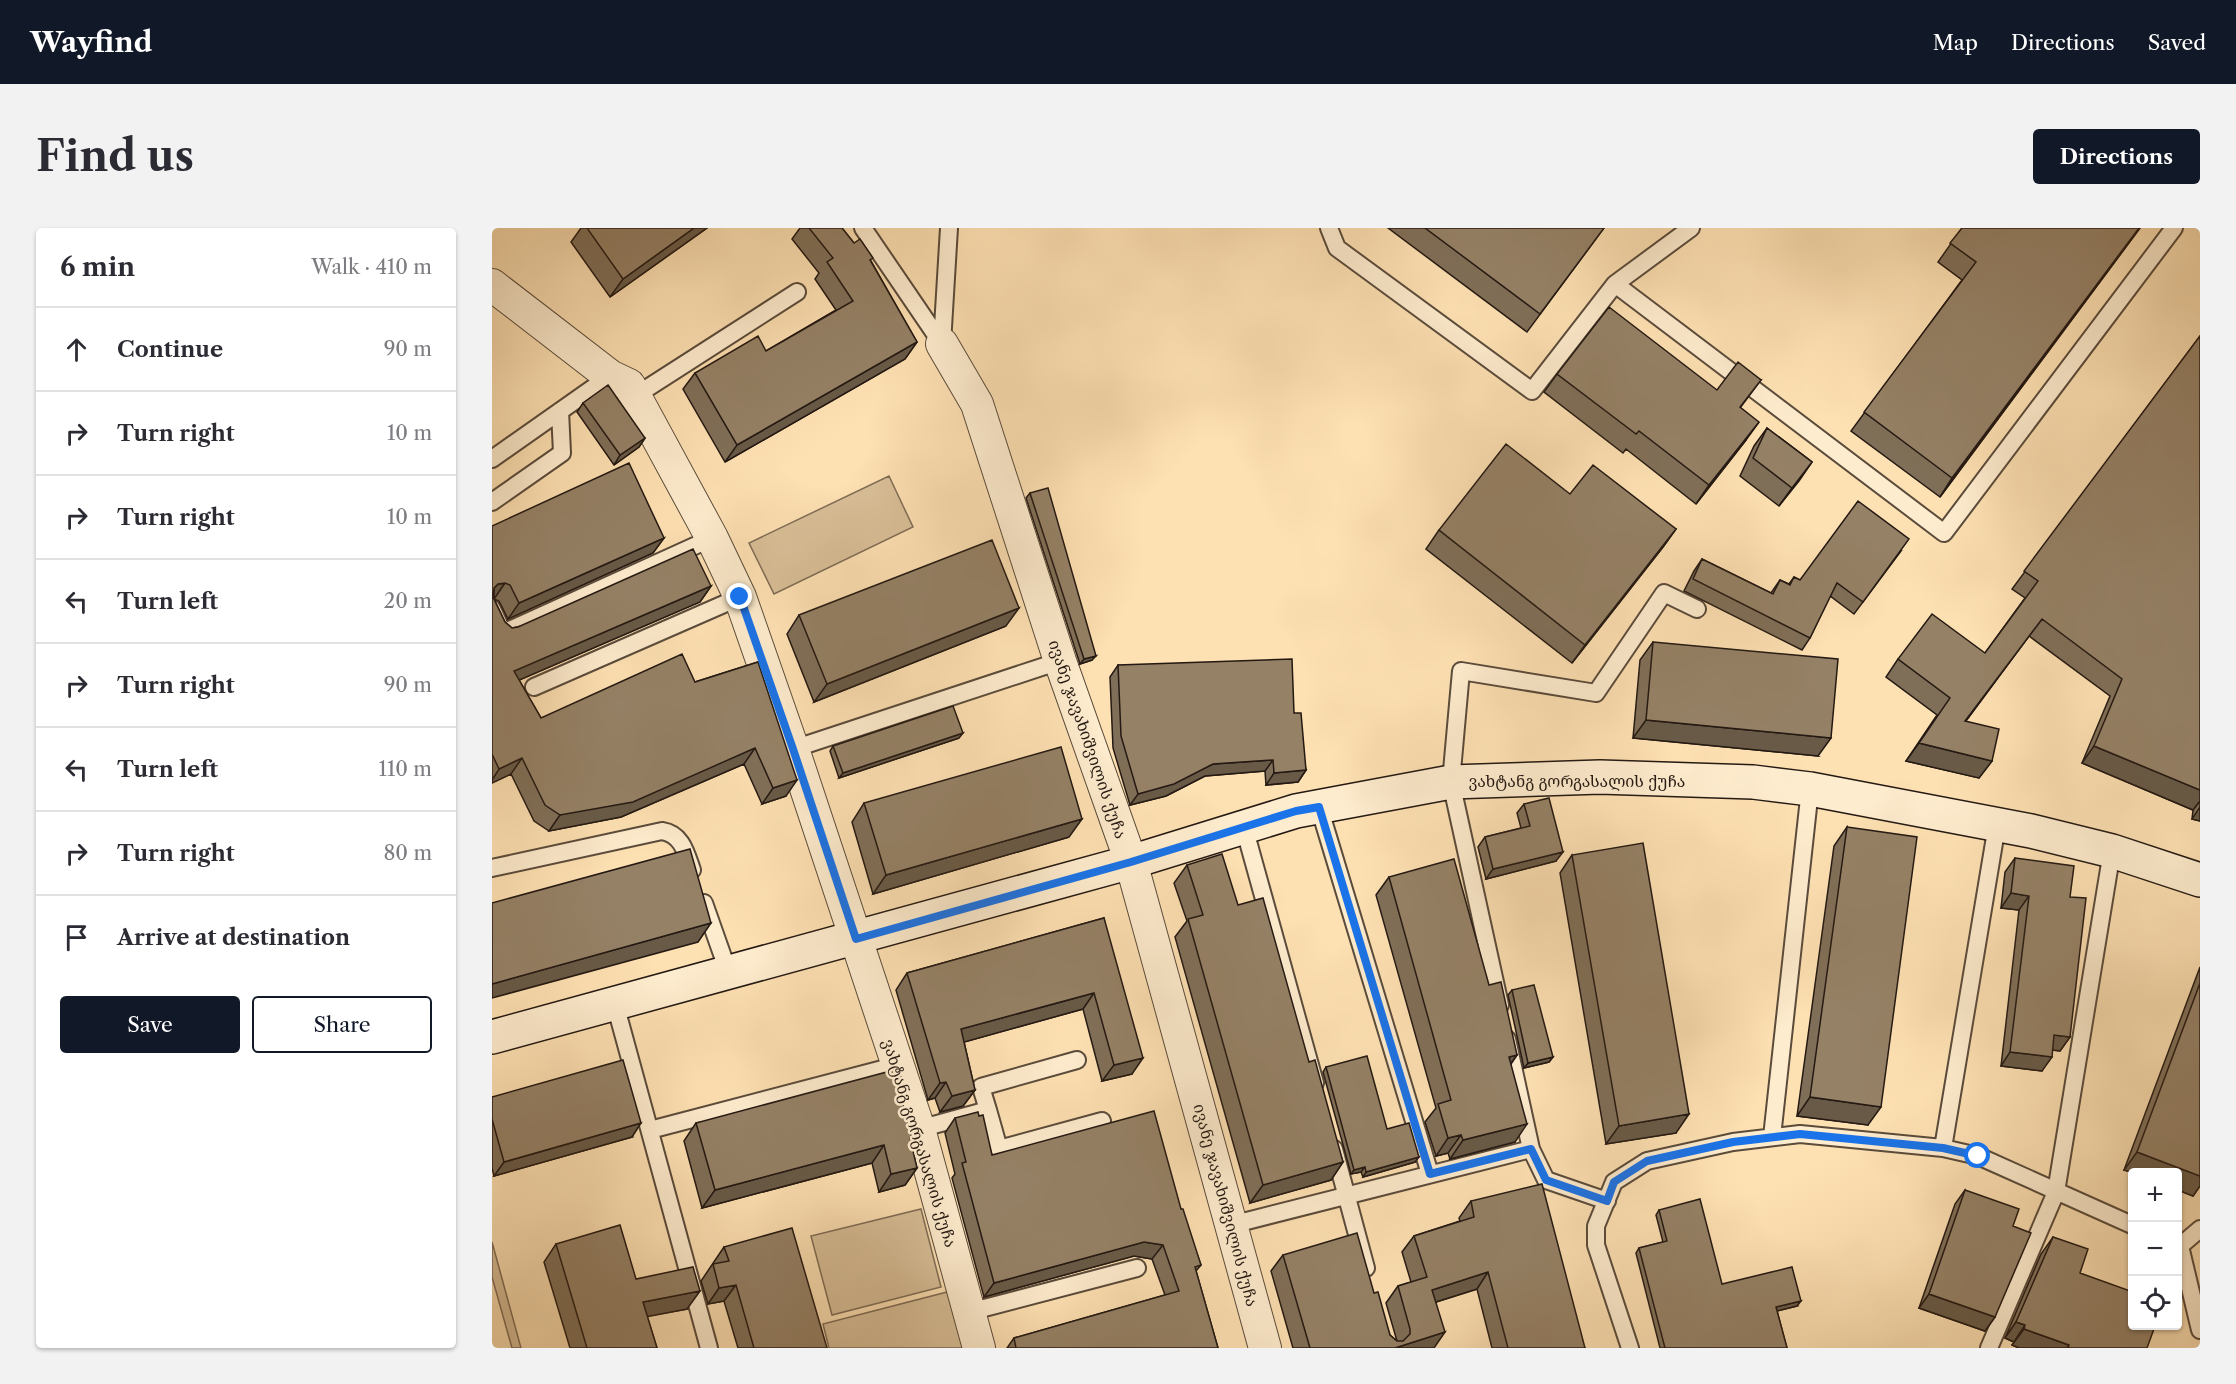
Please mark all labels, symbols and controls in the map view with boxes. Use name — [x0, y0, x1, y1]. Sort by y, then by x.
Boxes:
text: Wayfind — [30, 25, 152, 59]
text: Map — [1933, 30, 1978, 55]
text: Directions — [2011, 30, 2115, 55]
text: Saved — [2148, 30, 2206, 55]
button: Directions — [2033, 129, 2200, 184]
text: Find us — [36, 130, 194, 182]
text: 6 min — [60, 251, 135, 283]
text: Walk · 410 m — [311, 255, 432, 279]
icon: ahead — [60, 333, 93, 366]
text: Continue — [117, 336, 223, 363]
text: 90 m — [384, 337, 432, 361]
icon: right — [60, 417, 93, 450]
text: Turn right — [117, 420, 235, 447]
text: 10 m — [387, 421, 432, 445]
icon: right — [60, 501, 93, 534]
text: Turn right — [117, 504, 235, 531]
text: 10 m — [387, 505, 432, 529]
route end — [726, 583, 752, 609]
icon: left — [60, 585, 93, 618]
text: Turn left — [117, 588, 218, 615]
text: 20 m — [384, 589, 432, 613]
street label: ივანე ჯავახიშვილის ქუჩა — [1045, 637, 1131, 841]
icon: right — [60, 669, 93, 702]
text: Turn right — [117, 672, 235, 699]
text: 90 m — [384, 673, 432, 697]
icon: left — [60, 753, 93, 786]
text: Turn left — [117, 756, 218, 783]
text: 110 m — [379, 757, 432, 781]
street label: ვახტანგ გორგასალის ქუჩა — [1469, 771, 1685, 791]
icon: right — [60, 837, 93, 870]
text: Turn right — [117, 840, 235, 867]
text: 80 m — [384, 841, 432, 865]
icon: arrive — [60, 921, 93, 954]
text: Arrive at destination — [117, 924, 350, 951]
button: Save — [60, 996, 240, 1053]
button: Share — [252, 996, 432, 1053]
street label: ვახტანგ გორგასალის ქუჩა — [879, 1036, 961, 1250]
street label: ივანე ჯავახიშვილის ქუჩა — [1189, 1101, 1263, 1309]
route start — [1964, 1142, 1990, 1168]
map controls — [2128, 1168, 2182, 1330]
button: + — [2128, 1168, 2182, 1222]
button: − — [2128, 1222, 2182, 1276]
button: locate — [2128, 1276, 2182, 1330]

